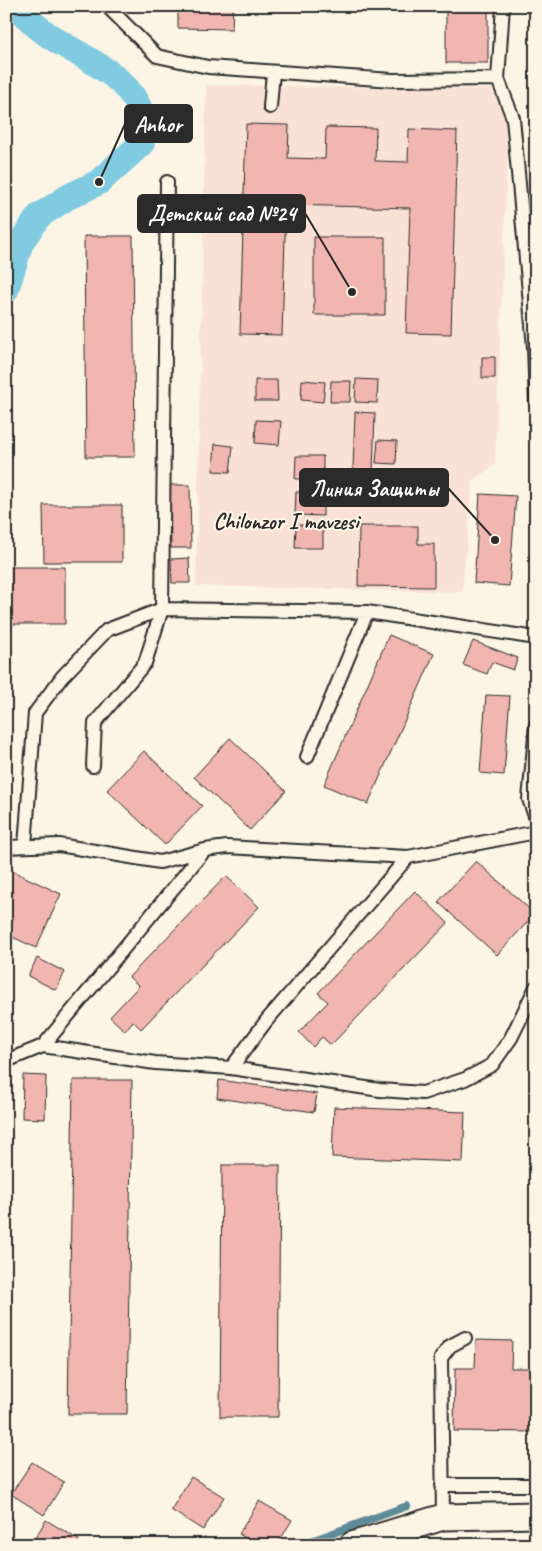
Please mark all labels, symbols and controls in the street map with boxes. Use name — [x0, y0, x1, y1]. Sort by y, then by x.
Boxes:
callout: Anhor — [125, 105, 192, 142]
text: Anhor — [134, 111, 184, 139]
callout: Детский сад №24 — [138, 195, 305, 232]
text: Детский сад №24 — [148, 200, 299, 228]
callout: Линия Защиты — [300, 469, 448, 506]
text: Линия Защиты — [310, 475, 440, 503]
district label: Chilonzor I mavzesi — [213, 508, 361, 536]

